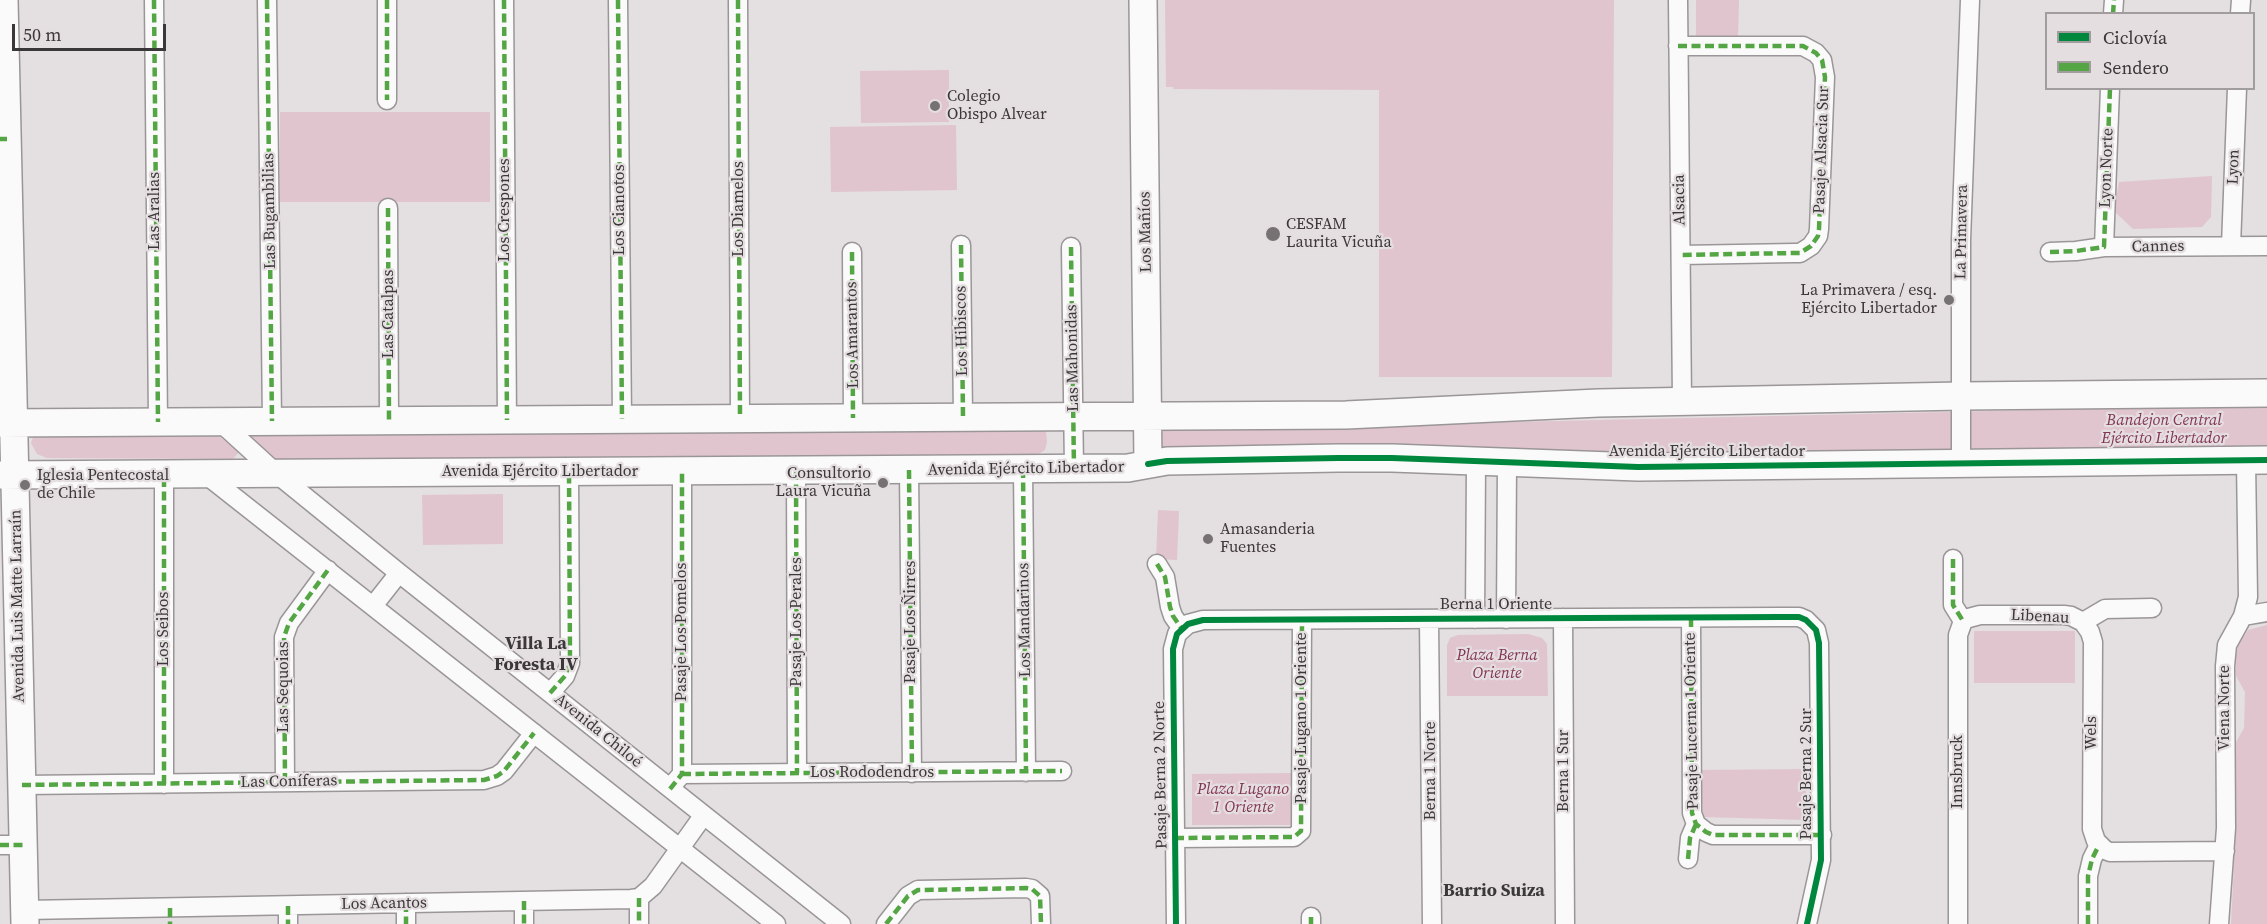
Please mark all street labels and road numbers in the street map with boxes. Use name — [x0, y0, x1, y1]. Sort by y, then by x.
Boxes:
street label: Pasaje Alsacia Sur — [1810, 86, 1834, 214]
street label: Lyon Norte — [2096, 128, 2118, 208]
street label: Lyon — [2224, 149, 2244, 185]
street label: Las Bugambilias — [259, 153, 281, 269]
street label: Los Crespones — [495, 158, 515, 262]
street label: Los Diamelos — [729, 161, 749, 257]
street label: Los Cianotos — [610, 164, 630, 256]
street label: Las Aralias — [145, 172, 165, 250]
street label: Alsacia — [1670, 174, 1690, 226]
street label: La Primavera — [1952, 184, 1972, 280]
street label: Los Mañíos — [1136, 191, 1156, 273]
street label: Cannes — [2132, 237, 2184, 257]
street label: Las Catalpas — [379, 270, 399, 358]
street label: Los Amarantos — [842, 281, 864, 389]
street label: Los Hibiscos — [952, 285, 972, 377]
street label: Las Mahonidas — [1062, 304, 1084, 412]
street label: Avenida Ejército Libertador — [1609, 442, 1805, 462]
street label: Avenida Ejército Libertador — [927, 458, 1125, 480]
street label: Avenida Ejército Libertador — [442, 462, 638, 482]
street label: Avenida Luis Matte Larraín — [7, 509, 29, 703]
street label: Pasaje Los Perales — [787, 557, 807, 687]
street label: Pasaje Los Ñirres — [901, 561, 921, 683]
street label: Los Mandarinos — [1014, 562, 1036, 678]
street label: Pasaje Los Pomelos — [672, 563, 692, 701]
street label: Los Seibos — [154, 591, 174, 667]
street label: Berna 1 Oriente — [1440, 595, 1552, 615]
street label: Libenau — [2010, 606, 2070, 628]
street label: Pasaje Lugano 1 Oriente — [1292, 632, 1312, 804]
street label: Pasaje Lucerna 1 Oriente — [1681, 632, 1703, 810]
street label: Las Sequoias — [274, 641, 294, 733]
street label: Viena Norte — [2215, 665, 2235, 751]
street label: Avenida Chiloé — [550, 690, 646, 772]
street label: Pasaje Berna 2 Norte — [1150, 701, 1172, 849]
street label: Pasaje Berna 2 Sur — [1797, 708, 1817, 840]
street label: Wels — [2082, 716, 2102, 750]
street label: Berna 1 Norte — [1421, 721, 1441, 821]
street label: Berna 1 Sur — [1554, 730, 1574, 812]
street label: Innsbruck — [1948, 735, 1968, 809]
street label: Los Rododendros — [810, 763, 934, 783]
street label: Las Coníferas — [240, 772, 338, 792]
street label: Los Acantos — [341, 894, 427, 914]

